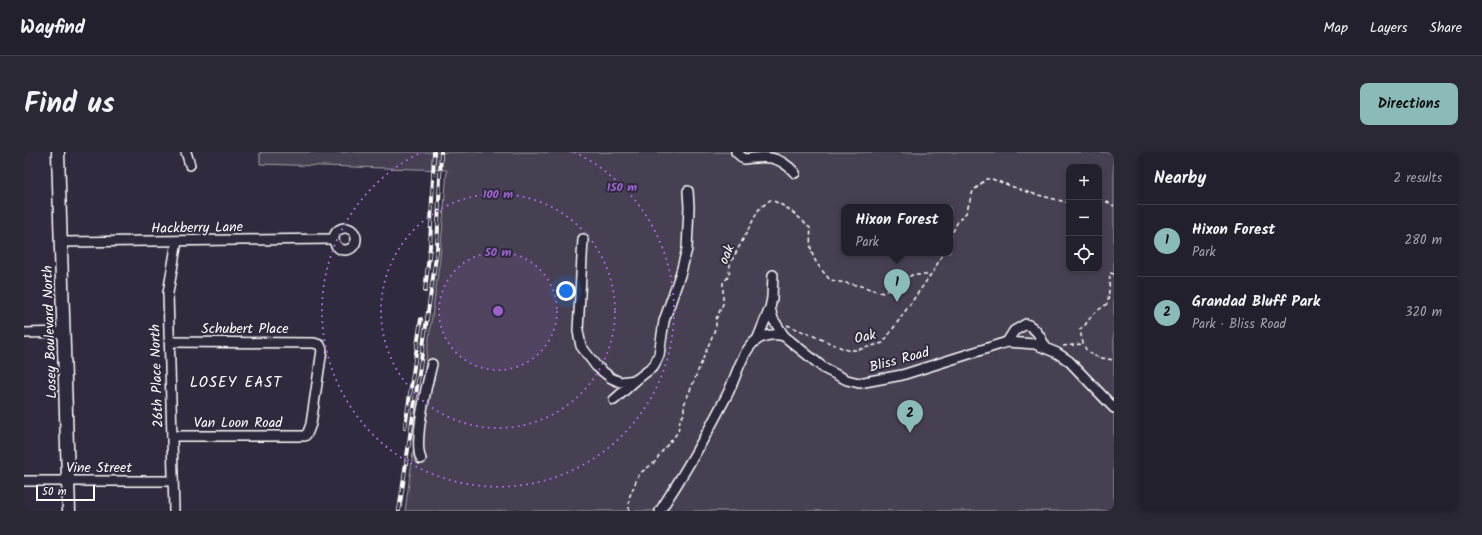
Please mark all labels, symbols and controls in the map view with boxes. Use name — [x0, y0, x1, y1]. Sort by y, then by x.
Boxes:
text: Wayfind — [20, 13, 85, 43]
text: Map — [1324, 17, 1348, 39]
text: Layers — [1370, 17, 1408, 39]
text: Share — [1430, 17, 1462, 39]
text: Find us — [24, 82, 115, 127]
button: Directions — [1360, 83, 1458, 125]
map controls — [1066, 164, 1102, 272]
button: + — [1066, 164, 1102, 200]
text: Nearby — [1154, 165, 1206, 192]
text: 2 results — [1394, 168, 1442, 189]
text: 150 m — [607, 178, 637, 197]
text: 100 m — [483, 185, 513, 204]
button: − — [1066, 200, 1102, 236]
popup — [841, 204, 953, 256]
text: Hixon Forest — [855, 208, 939, 232]
street label: Hackberry Lane — [151, 216, 244, 240]
text: Hixon Forest — [1192, 218, 1275, 242]
text: 1 — [1165, 230, 1169, 251]
text: 280 m — [1405, 230, 1442, 251]
text: Park — [855, 232, 879, 253]
button: locate — [1066, 236, 1102, 272]
street label: oak — [713, 241, 741, 268]
text: Park — [1192, 242, 1216, 263]
text: 50 m — [484, 243, 512, 262]
street label: Losey Boulevard North — [37, 265, 63, 399]
pin: 1 — [884, 269, 910, 302]
your location — [556, 281, 576, 301]
text: Grandad Bluff Park — [1192, 290, 1320, 314]
text: 2 — [1163, 302, 1171, 323]
text: 320 m — [1405, 302, 1442, 323]
centre of rings — [491, 304, 505, 318]
text: Park · Bliss Road — [1192, 314, 1286, 335]
street label: Schubert Place — [201, 318, 289, 340]
street label: 26th Place North — [144, 324, 170, 428]
street label: Oak — [852, 324, 879, 350]
street label: Bliss Road — [867, 341, 933, 379]
district label: LOSEY EAST — [190, 371, 283, 395]
pin: 2 — [897, 400, 923, 433]
street label: Van Loon Road — [194, 412, 283, 434]
street label: Vine Street — [66, 457, 132, 479]
scale bar — [36, 483, 95, 502]
text: 50 m — [42, 483, 67, 501]

